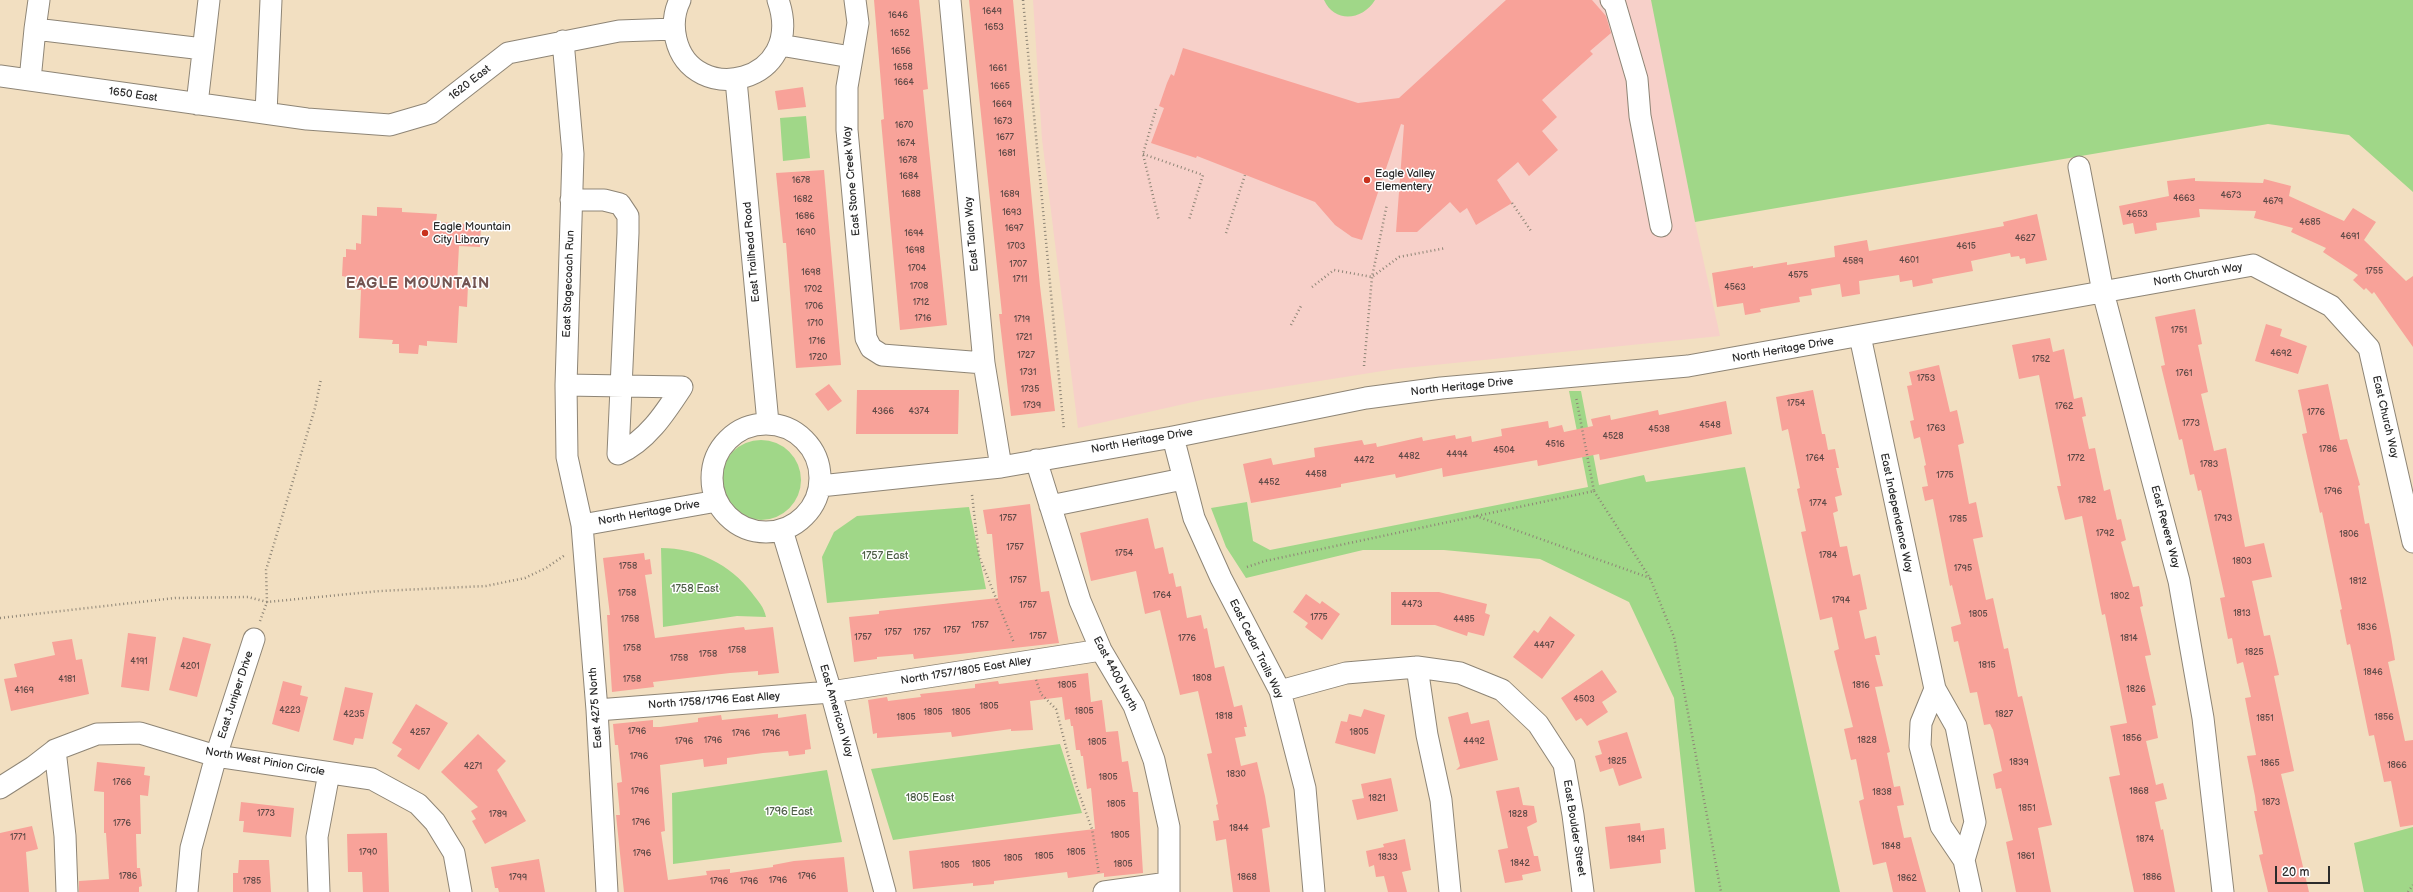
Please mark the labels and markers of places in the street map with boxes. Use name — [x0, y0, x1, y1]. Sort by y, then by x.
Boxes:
place label: Eagle Valley Elementery — [1375, 167, 1435, 193]
marker: Eagle Valley Elementery — [1362, 175, 1372, 185]
place label: Eagle Mountain City Library — [433, 220, 511, 246]
marker: Eagle Mountain City Library — [420, 228, 430, 238]

